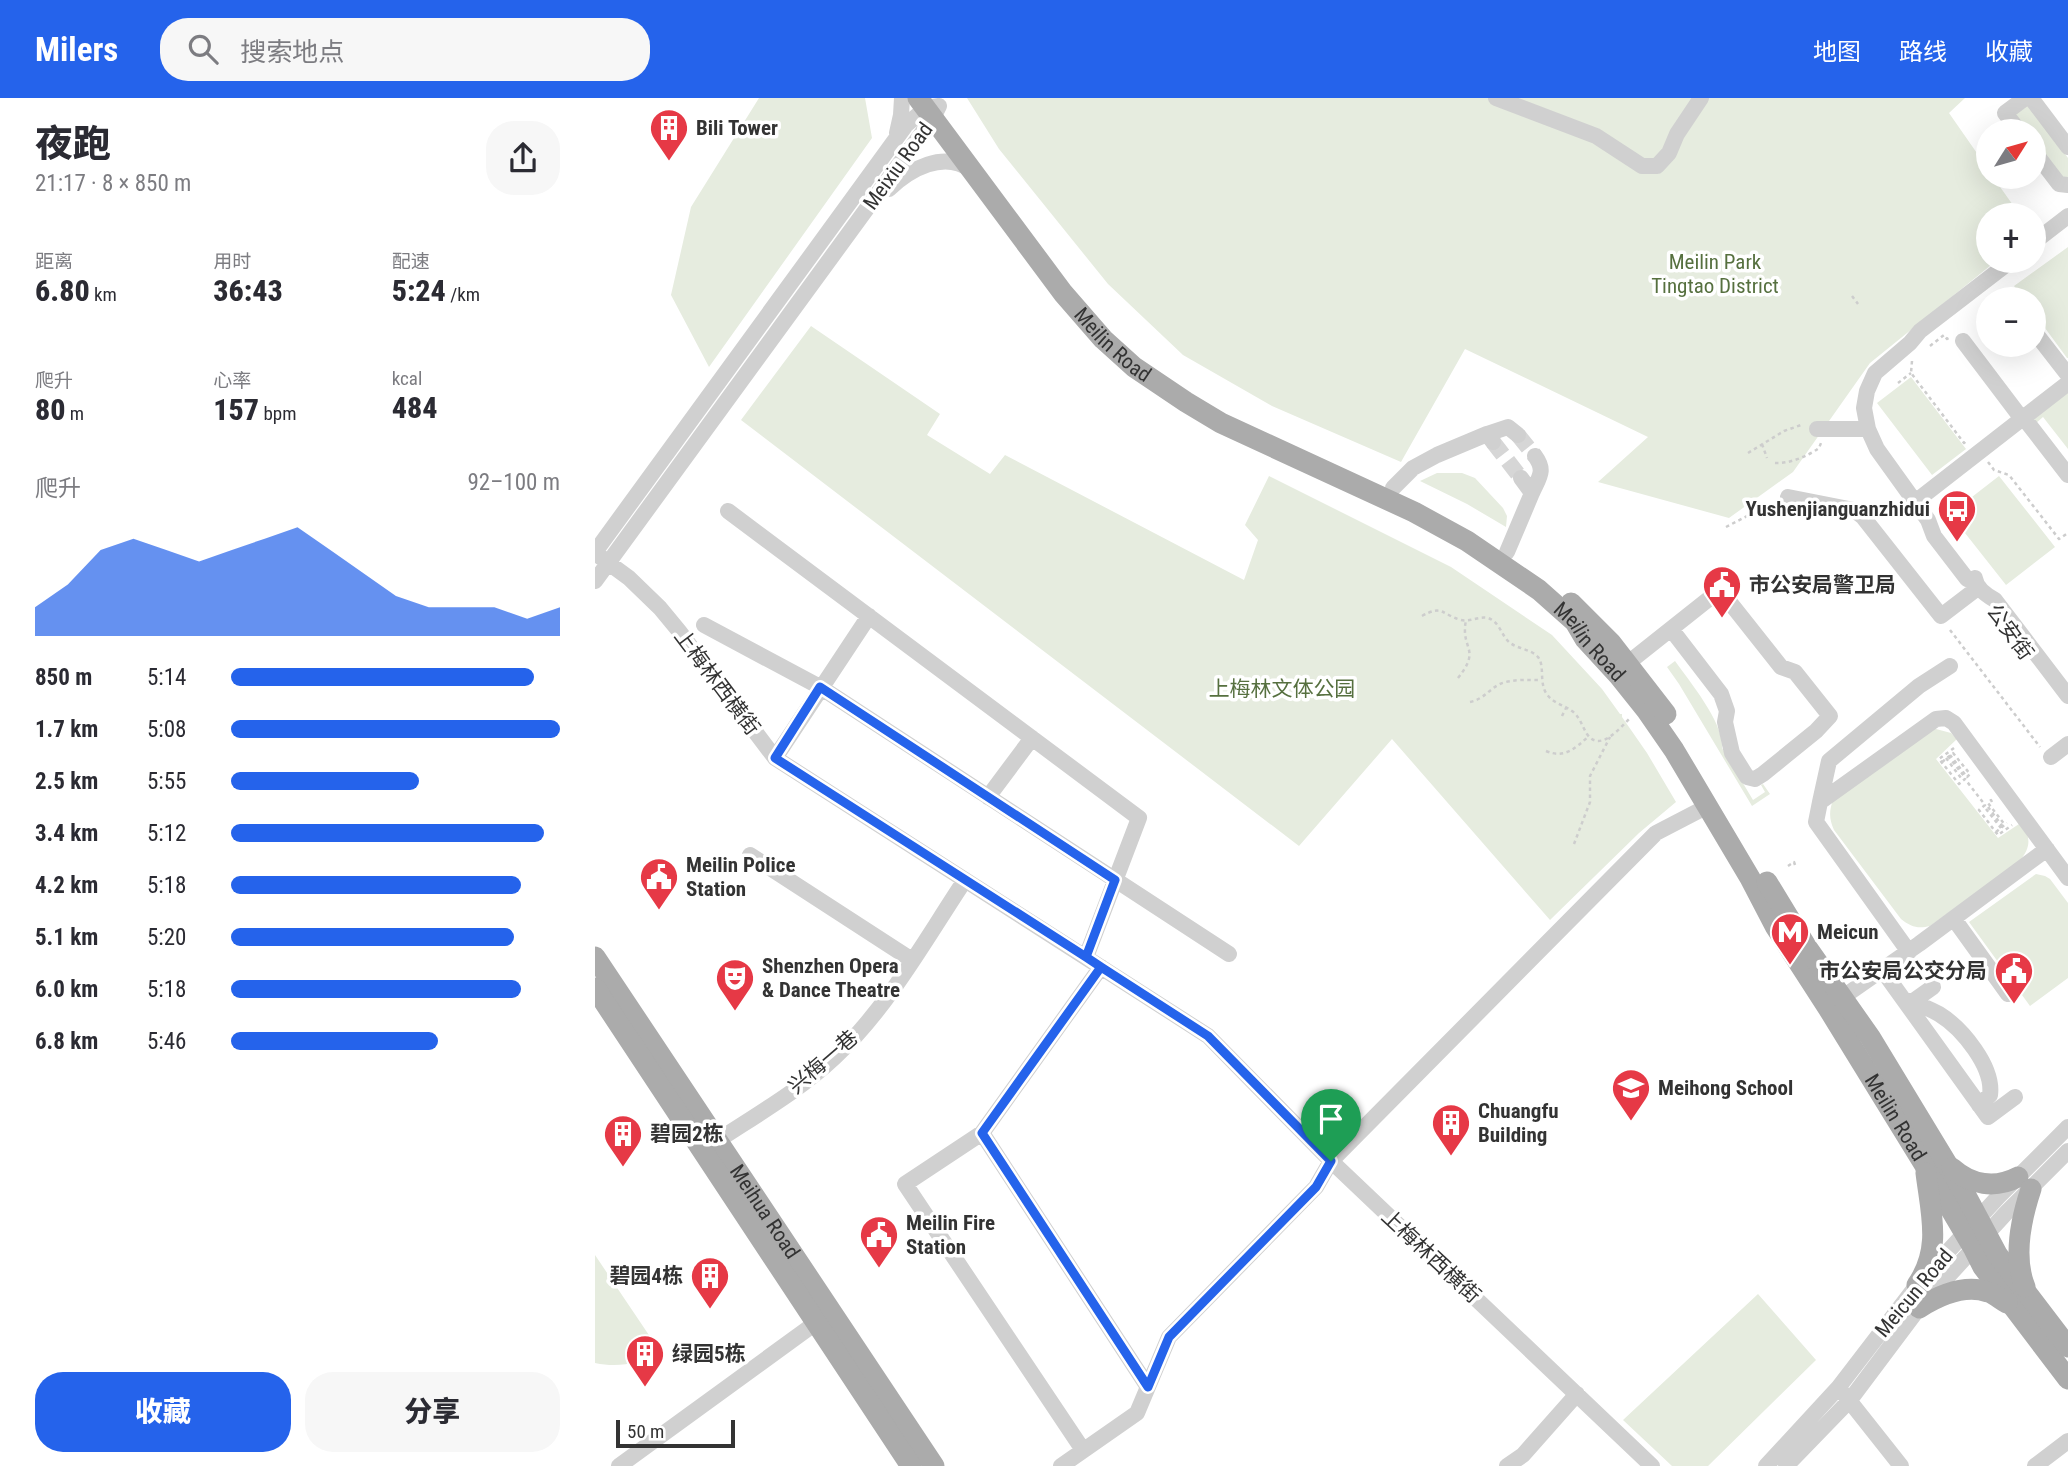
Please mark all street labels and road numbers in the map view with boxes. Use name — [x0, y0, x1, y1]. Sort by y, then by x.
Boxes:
street label: Meixiu Road — [858, 118, 938, 214]
street label: Meilin Road — [1069, 303, 1156, 387]
street label: Meilin Road — [1549, 597, 1630, 687]
street label: 公安街 — [1982, 599, 2038, 665]
street label: 上梅林西横街 — [670, 624, 764, 740]
street label: 兴梅一巷 — [783, 1025, 863, 1099]
street label: Meilin Road — [1860, 1070, 1931, 1165]
street label: Meihua Road — [725, 1160, 805, 1263]
street label: 上梅林西横街 — [1377, 1204, 1485, 1308]
street label: Meicun Road — [1870, 1244, 1958, 1342]

